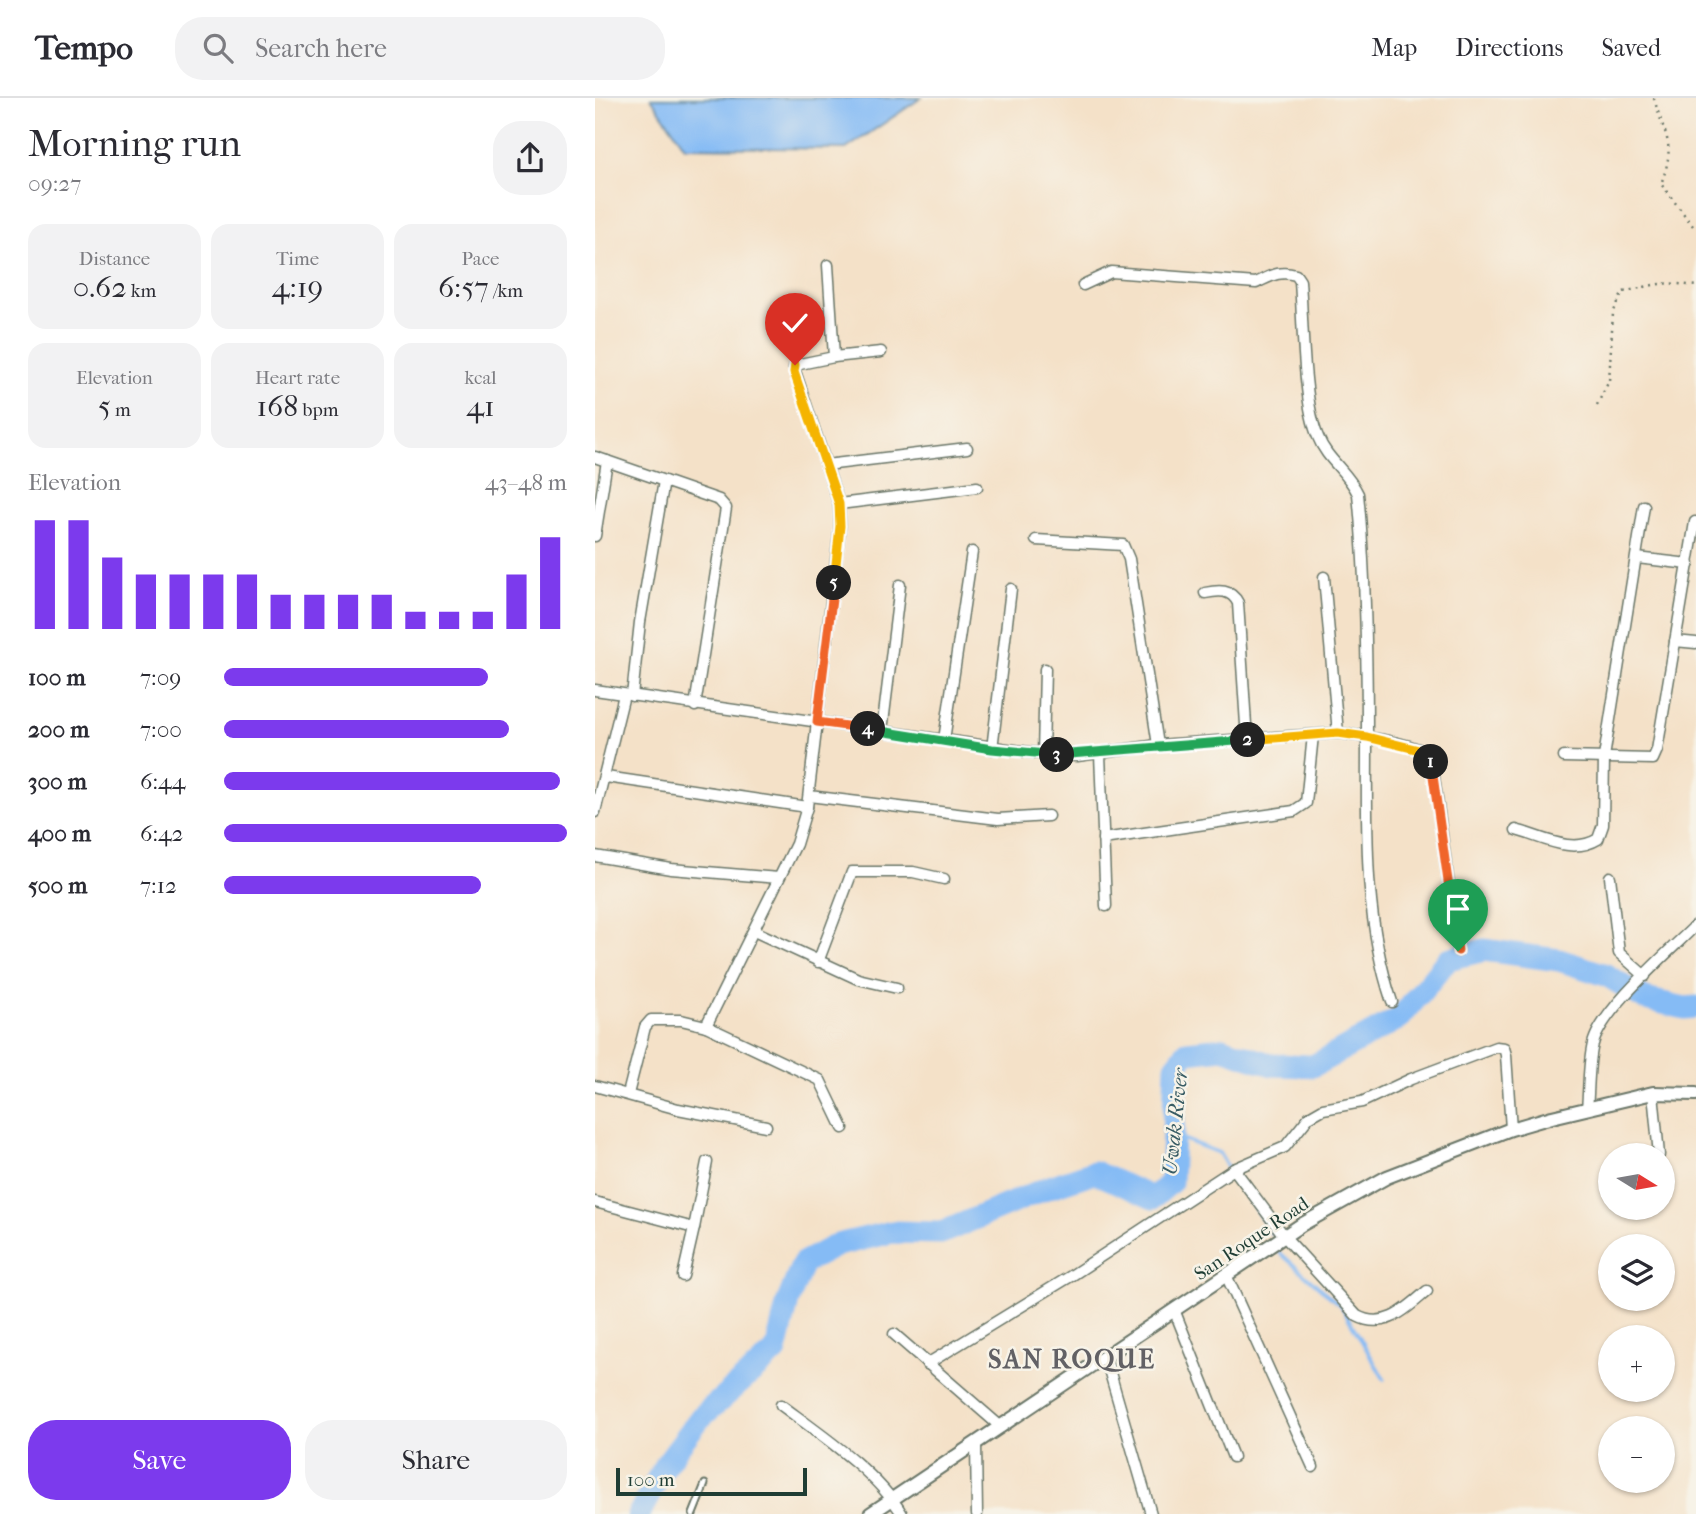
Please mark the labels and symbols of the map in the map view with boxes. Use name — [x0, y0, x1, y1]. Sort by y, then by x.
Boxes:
pin — [765, 293, 825, 365]
pin: 5 — [817, 566, 851, 601]
pin: 4 — [851, 712, 885, 746]
pin: 2 — [1231, 722, 1265, 758]
pin: 3 — [1039, 738, 1075, 772]
pin: 1 — [1413, 744, 1449, 780]
pin — [1428, 879, 1488, 951]
water label: Uwak River — [1157, 1066, 1193, 1177]
north arrow — [1598, 1143, 1675, 1220]
street label: San Roque Road — [1190, 1192, 1313, 1285]
district label: SAN ROQUE — [988, 1344, 1156, 1375]
scale bar — [616, 1465, 807, 1497]

